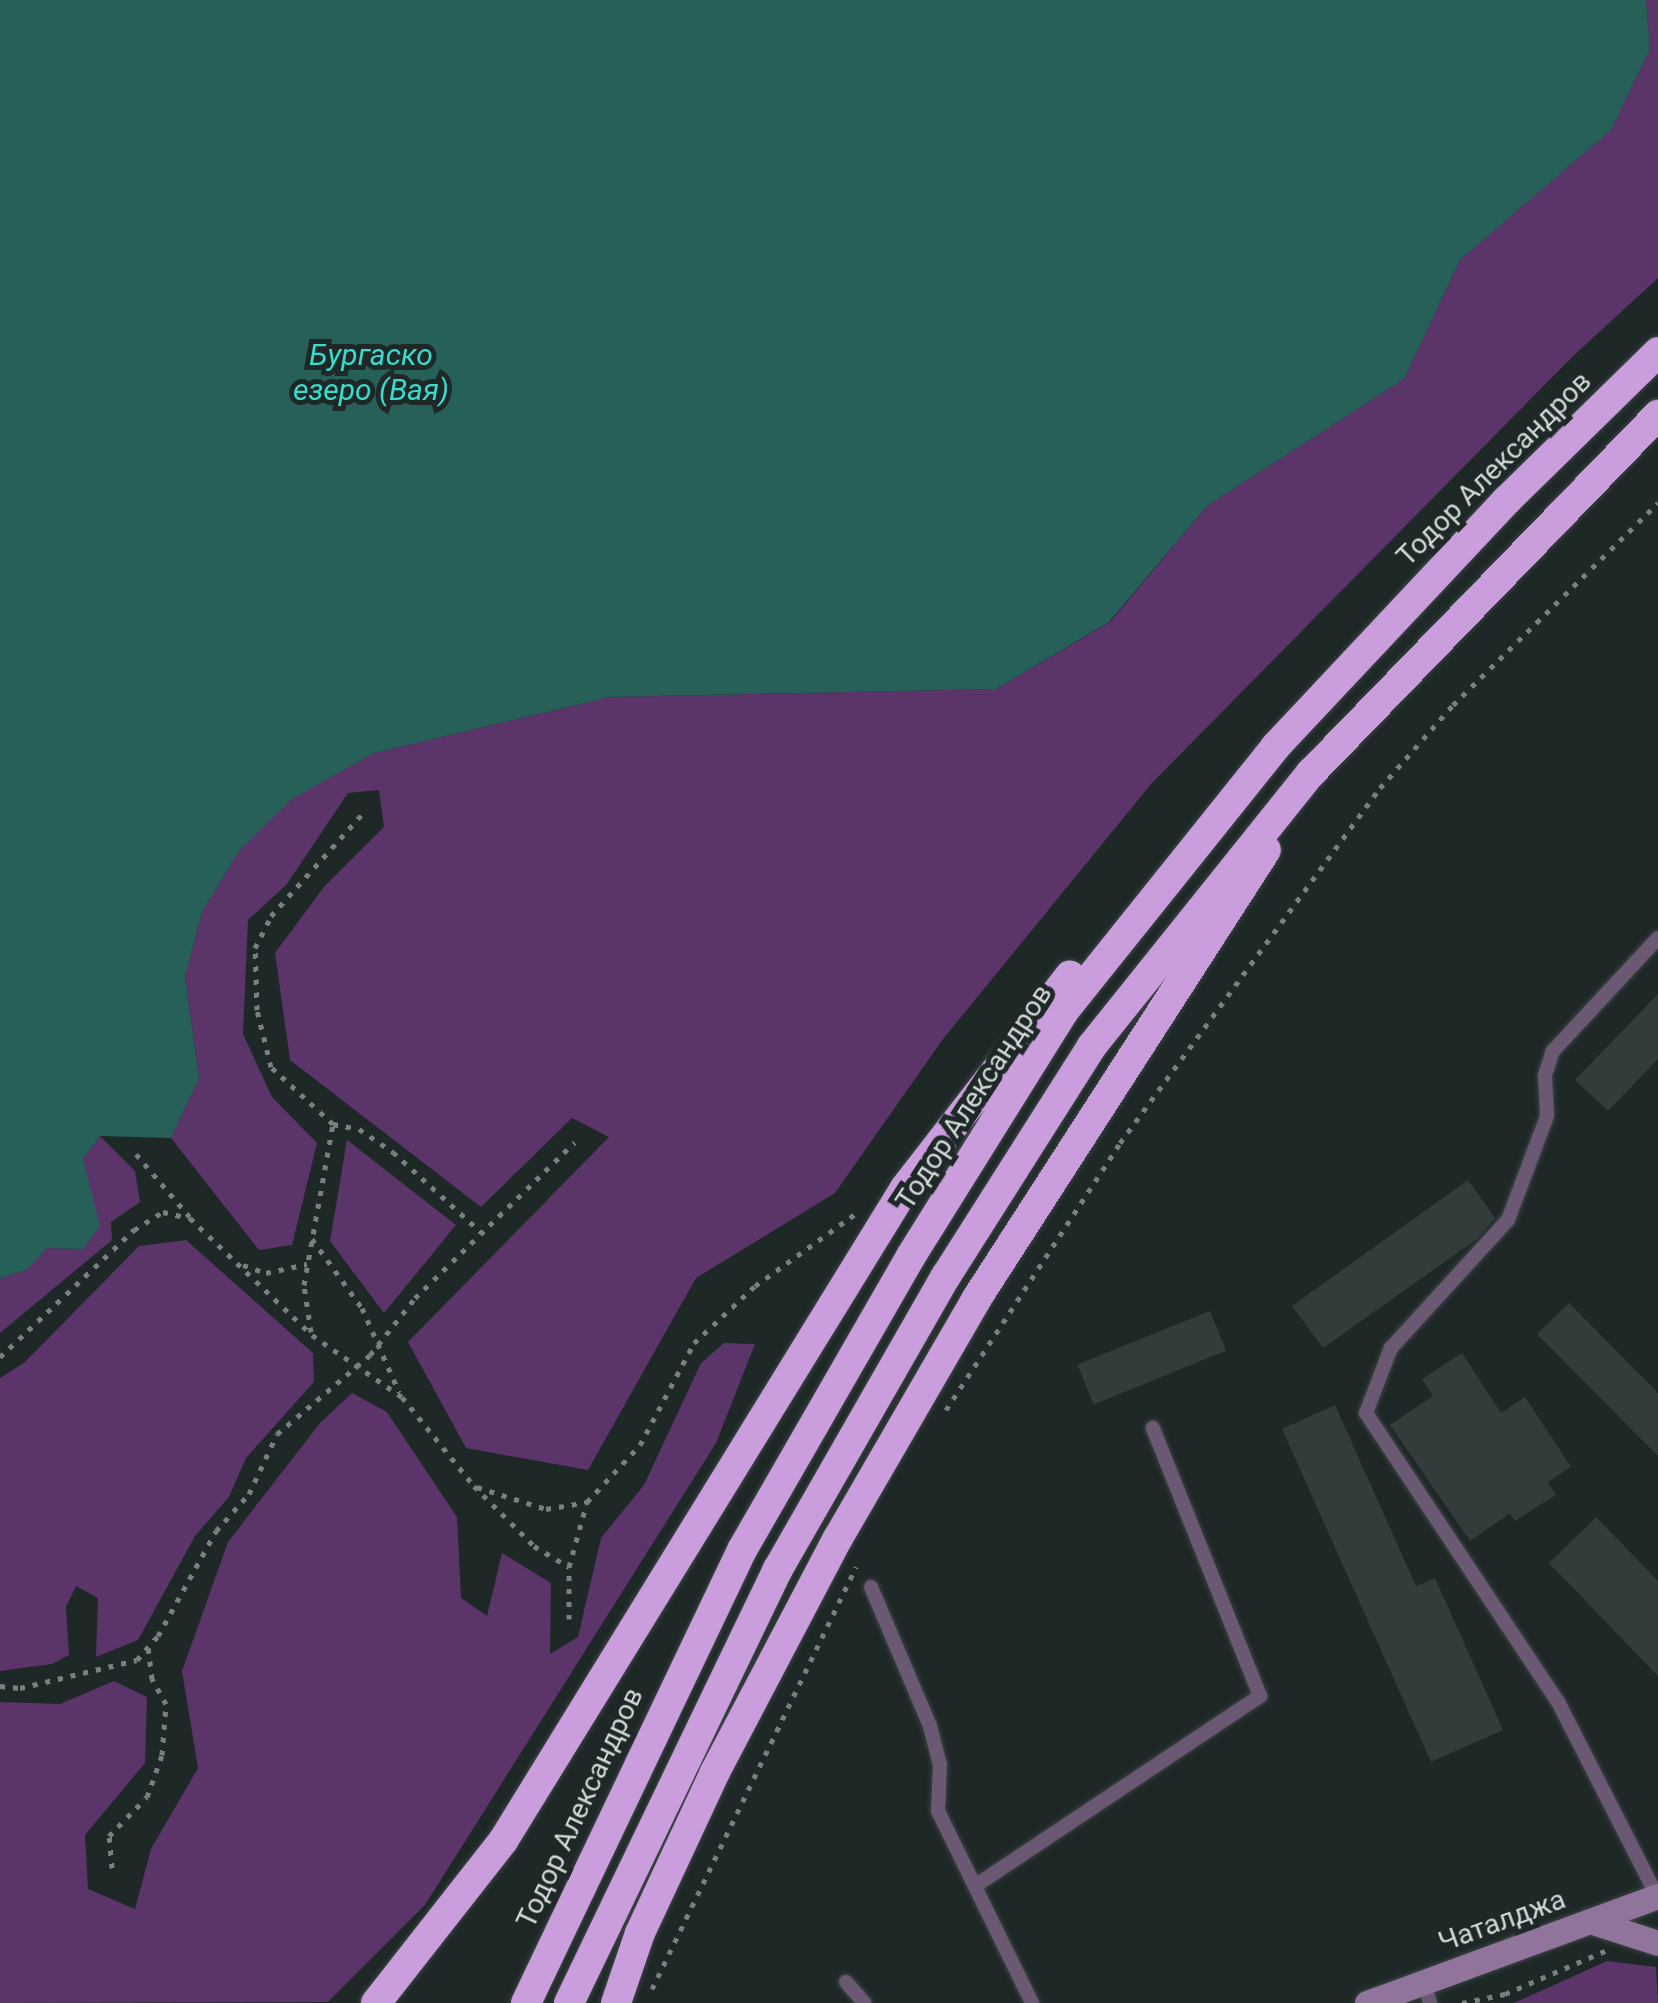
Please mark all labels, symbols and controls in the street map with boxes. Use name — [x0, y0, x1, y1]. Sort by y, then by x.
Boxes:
water label: Бургаско езеро (Вая) — [293, 337, 449, 408]
street label: Тодор Александров — [1390, 365, 1598, 573]
street label: Тодор Александров — [889, 978, 1059, 1216]
street label: Тодор Александров — [510, 1683, 650, 1933]
street label: Чаталджа — [1434, 1883, 1570, 1959]

